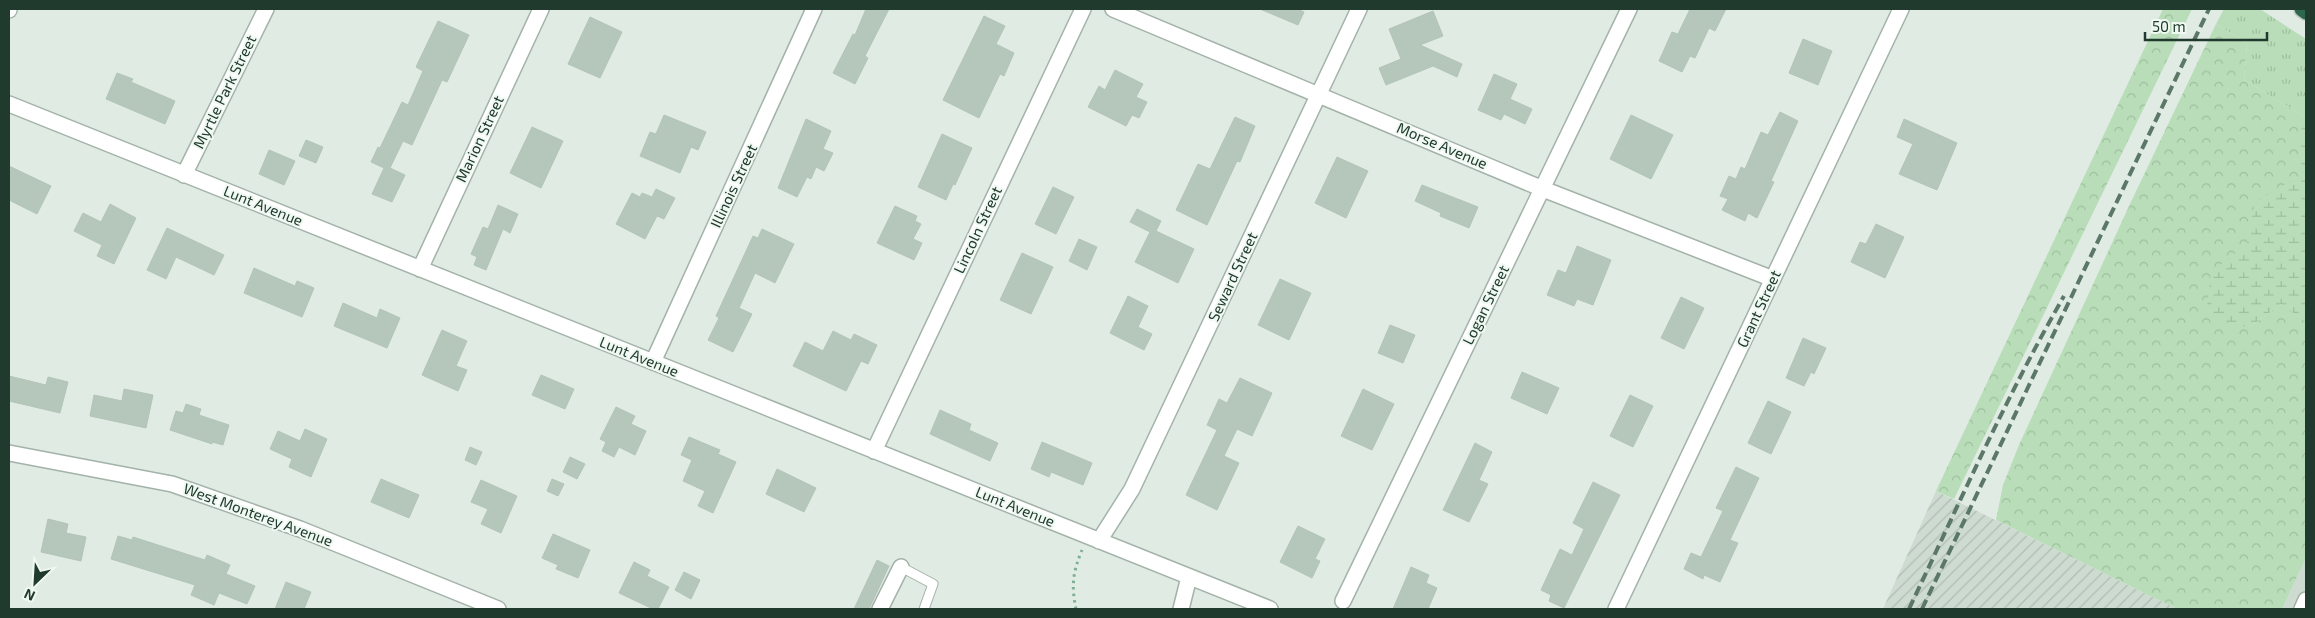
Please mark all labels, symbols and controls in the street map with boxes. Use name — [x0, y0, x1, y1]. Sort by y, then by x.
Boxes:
scale bar — [2145, 10, 2268, 42]
text: 50 m — [2152, 17, 2186, 35]
street label: Myrtle Park Street — [189, 32, 260, 151]
street label: Marion Street — [451, 92, 507, 185]
street label: Morse Avenue — [1394, 118, 1490, 172]
street label: Illinois Street — [706, 141, 760, 230]
street label: Lunt Avenue — [221, 181, 306, 229]
street label: Lincoln Street — [949, 183, 1005, 276]
street label: Seward Street — [1204, 229, 1261, 324]
street label: Logan Street — [1458, 262, 1512, 347]
street label: Grant Street — [1732, 267, 1784, 350]
street label: Lunt Avenue — [597, 332, 682, 380]
street label: West Monterey Avenue — [181, 479, 335, 549]
street label: Lunt Avenue — [973, 482, 1058, 530]
north arrow — [10, 558, 60, 608]
text: N — [21, 585, 37, 605]

